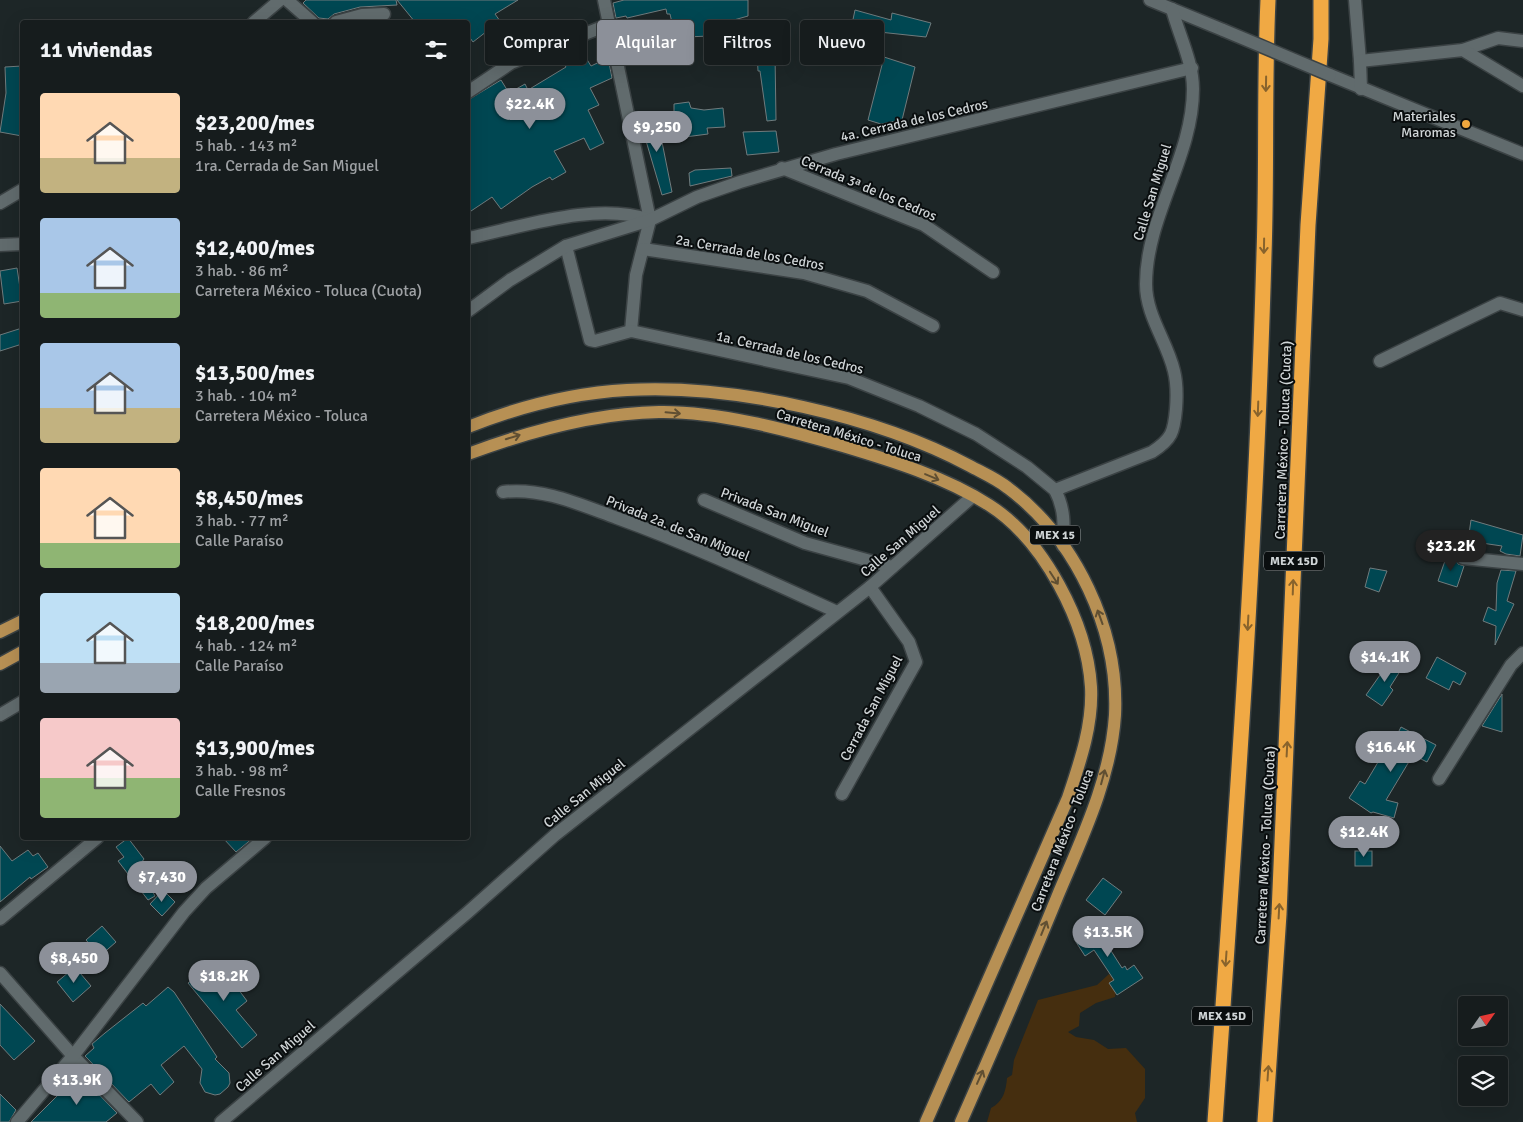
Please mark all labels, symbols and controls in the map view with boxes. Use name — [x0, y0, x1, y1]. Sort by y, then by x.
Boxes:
chip: Comprar — [485, 20, 587, 65]
chip: Alquilar — [597, 20, 694, 65]
chip: Filtros — [704, 20, 790, 65]
chip: Nuevo — [800, 20, 884, 65]
icon: filters — [422, 36, 450, 64]
text: 11 viviendas — [40, 37, 152, 63]
one-way arrow — [1261, 75, 1271, 91]
pin: $22.4K — [489, 88, 571, 130]
text: $22.4K — [505, 94, 555, 114]
street label: 4a. Cerrada de los Cedros — [839, 95, 989, 146]
place label: Materiales Maromas — [1393, 108, 1456, 141]
text: $23,200/mes — [195, 110, 314, 136]
pin: $9,250 — [616, 110, 698, 153]
icon: home — [80, 113, 140, 173]
text: $9,250 — [633, 117, 681, 137]
marker: Materiales Maromas — [1460, 118, 1472, 130]
text: 5 hab. · 143 m² — [195, 136, 297, 156]
street label: Calle San Miguel — [1130, 142, 1175, 243]
street label: Cerrada 3ª de los Cedros — [798, 152, 939, 225]
text: 1ra. Cerrada de San Miguel — [195, 156, 379, 176]
street label: 2a. Cerrada de los Cedros — [674, 231, 826, 274]
text: $12,400/mes — [195, 235, 314, 261]
icon: home — [80, 238, 140, 298]
one-way arrow — [1260, 238, 1269, 254]
text: 3 hab. · 86 m² — [195, 261, 289, 281]
text: Carretera México - Toluca (Cuota) — [195, 281, 422, 301]
street label: 1a. Cerrada de los Cedros — [715, 327, 865, 378]
street label: Carretera México - Toluca (Cuota) — [1272, 340, 1295, 540]
text: $13,500/mes — [195, 360, 314, 386]
icon: home — [80, 363, 140, 423]
text: 3 hab. · 104 m² — [195, 386, 297, 406]
one-way arrow — [1253, 400, 1262, 416]
street label: Carretera México - Toluca — [774, 405, 924, 466]
text: Carretera México - Toluca — [195, 406, 368, 426]
one-way arrow — [665, 408, 681, 418]
one-way arrow — [505, 432, 521, 442]
one-way arrow — [924, 472, 939, 482]
street label: Privada San Miguel — [718, 484, 831, 541]
text: $8,450/mes — [195, 485, 303, 511]
icon: home — [80, 488, 140, 548]
street label: Privada 2a. de San Miguel — [603, 492, 752, 565]
street label: Calle San Miguel — [857, 502, 944, 581]
text: 3 hab. · 77 m² — [195, 511, 289, 531]
road number: MEX 15 — [1030, 526, 1080, 544]
pin: $23.2K — [1410, 530, 1492, 572]
text: Calle Paraíso — [195, 531, 284, 551]
text: $23.2K — [1426, 536, 1476, 556]
road number: MEX 15D — [1264, 552, 1324, 570]
one-way arrow — [1049, 571, 1060, 585]
one-way arrow — [1289, 579, 1298, 595]
text: $18,200/mes — [195, 610, 314, 636]
one-way arrow — [1095, 610, 1104, 625]
icon: home — [80, 613, 140, 673]
one-way arrow — [1243, 615, 1252, 631]
text: 4 hab. · 124 m² — [195, 636, 297, 656]
pin: $14.1K — [1344, 640, 1426, 683]
text: $14.1K — [1360, 647, 1410, 667]
street label: Cerrada San Miguel — [836, 653, 906, 764]
text: Calle Paraíso — [195, 656, 284, 676]
pin: $16.4K — [1350, 730, 1432, 773]
text: $13,900/mes — [195, 735, 314, 761]
text: $16.4K — [1366, 737, 1416, 757]
icon: home — [80, 738, 140, 798]
one-way arrow — [1282, 741, 1291, 757]
street label: Carretera México - Toluca (Cuota) — [1252, 745, 1279, 945]
street label: Calle San Miguel — [540, 755, 629, 832]
text: 3 hab. · 98 m² — [195, 761, 289, 781]
street label: Carretera México - Toluca — [1027, 767, 1098, 914]
one-way arrow — [1099, 769, 1108, 785]
text: Calle Fresnos — [195, 781, 286, 801]
pin: $12.4K — [1323, 816, 1405, 858]
text: $12.4K — [1339, 822, 1389, 842]
pin: $7,430 — [121, 860, 203, 903]
text: $7,430 — [138, 867, 186, 887]
one-way arrow — [1274, 904, 1283, 920]
pin: $13.5K — [1067, 916, 1149, 958]
one-way arrow — [1040, 921, 1050, 936]
text: $13.5K — [1083, 922, 1133, 942]
pin: $8,450 — [33, 942, 115, 984]
text: $8,450 — [50, 948, 98, 968]
one-way arrow — [1221, 951, 1231, 967]
pin: $18.2K — [183, 960, 265, 1002]
text: $18.2K — [199, 966, 249, 986]
north arrow — [1458, 996, 1508, 1046]
map controls — [1458, 996, 1508, 1106]
road number: MEX 15D — [1192, 1006, 1252, 1026]
street label: Calle San Miguel — [232, 1017, 319, 1096]
button: layers — [1458, 1056, 1508, 1106]
pin: $13.9K — [36, 1064, 118, 1106]
one-way arrow — [1263, 1066, 1272, 1082]
text: $13.9K — [52, 1070, 102, 1090]
one-way arrow — [976, 1070, 986, 1085]

